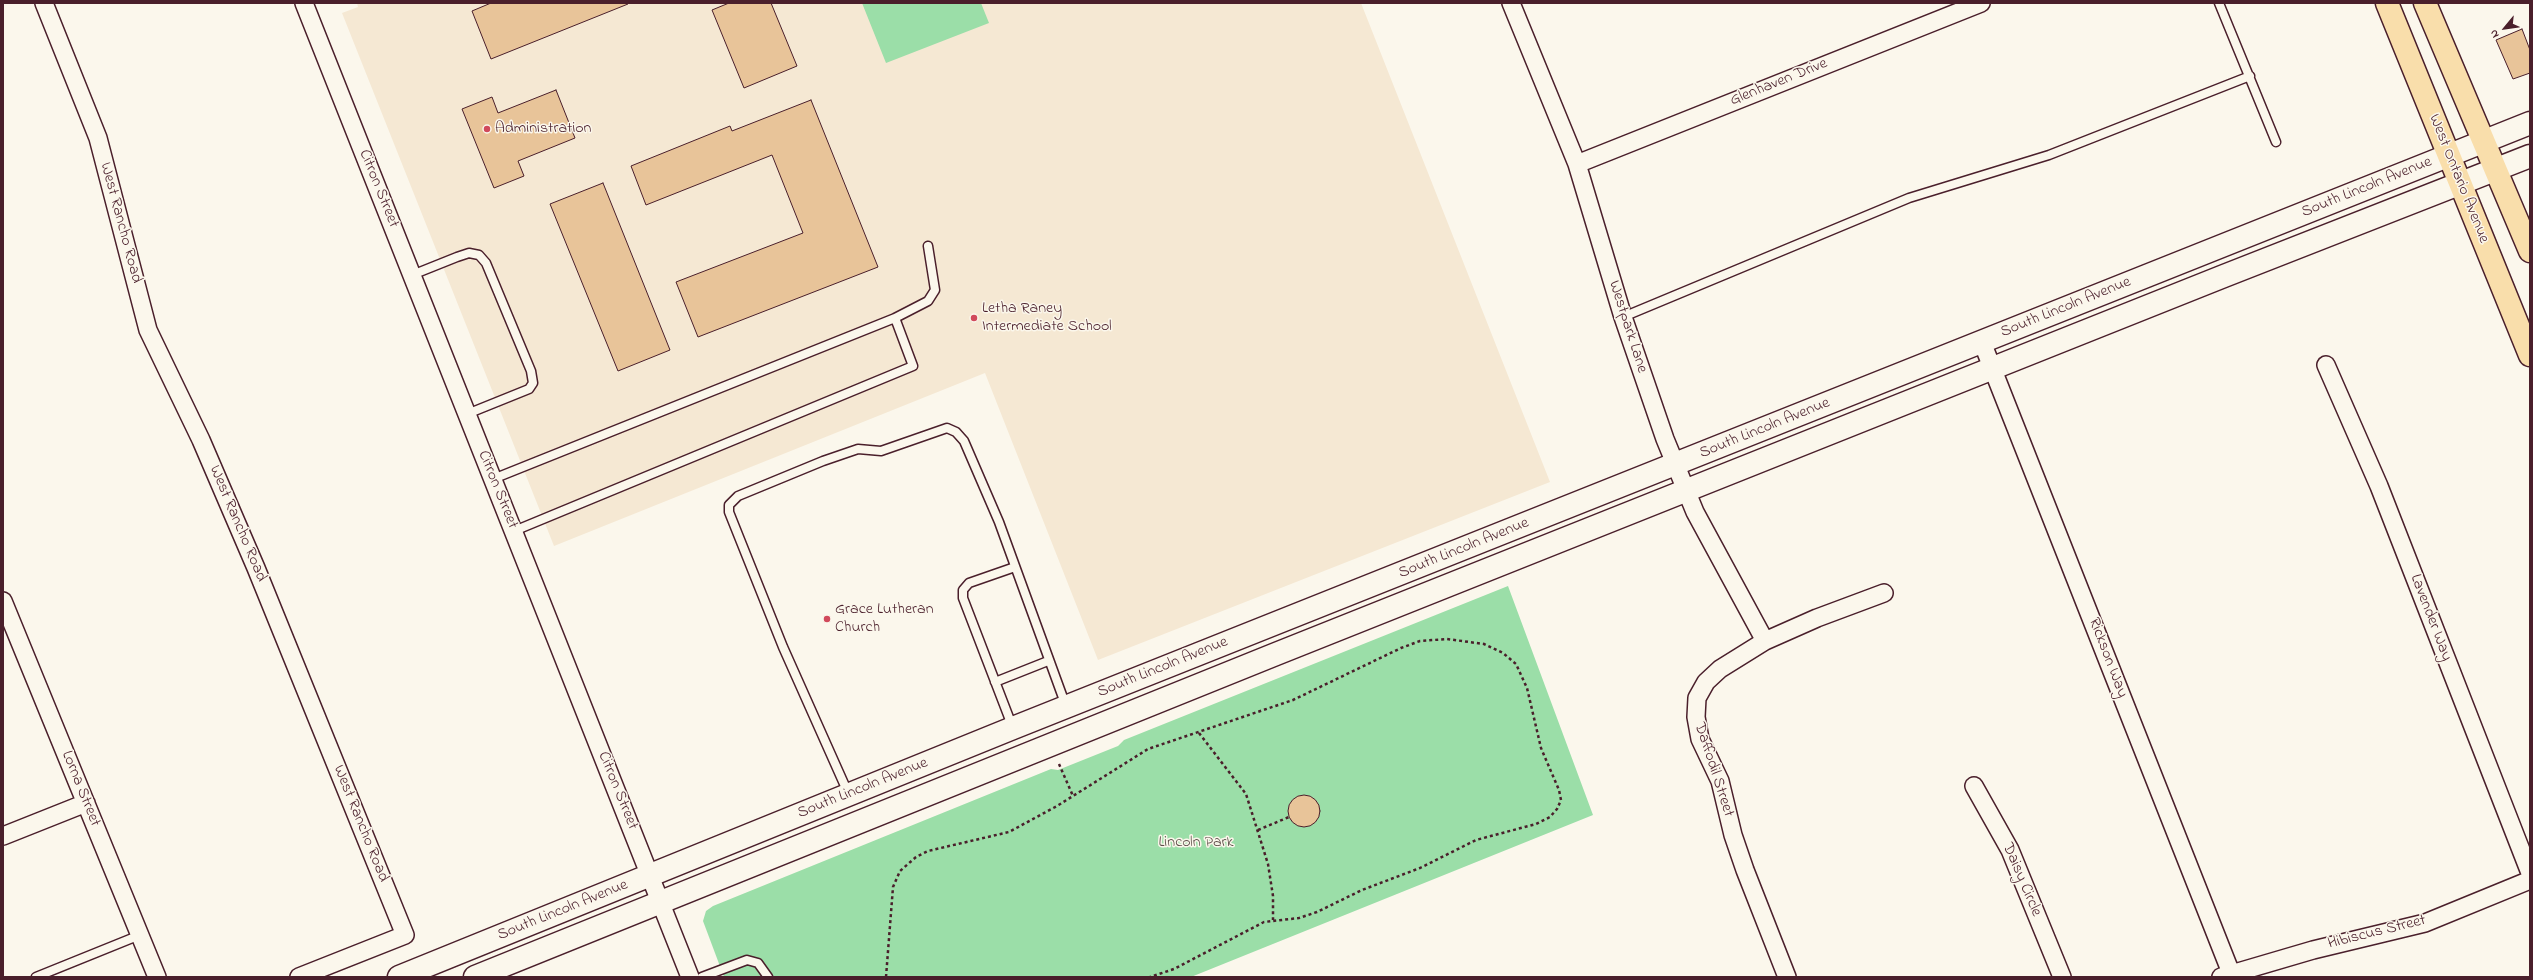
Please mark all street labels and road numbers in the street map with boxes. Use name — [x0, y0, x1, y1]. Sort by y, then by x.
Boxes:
street label: Glenhaven Drive — [1728, 55, 1830, 111]
street label: West Ontario Avenue — [2423, 112, 2493, 246]
street label: Citron Street — [354, 147, 402, 231]
street label: South Lincoln Avenue — [2299, 153, 2435, 223]
street label: West Rancho Road — [95, 160, 145, 286]
street label: South Lincoln Avenue — [1998, 273, 2134, 343]
street label: Westpark Lane — [1603, 278, 1651, 376]
street label: South Lincoln Avenue — [1697, 394, 1833, 464]
street label: Citron Street — [473, 448, 521, 532]
street label: West Rancho Road — [204, 463, 270, 585]
street label: South Lincoln Avenue — [1396, 514, 1532, 584]
street label: Lavender Way — [2405, 572, 2455, 664]
street label: Rickson Way — [2083, 615, 2131, 701]
street label: South Lincoln Avenue — [1095, 633, 1231, 703]
street label: Daffodil Street — [1689, 720, 1737, 820]
street label: Lorna Street — [56, 748, 104, 830]
street label: Citron Street — [593, 749, 641, 833]
street label: South Lincoln Avenue — [795, 754, 931, 824]
street label: West Rancho Road — [328, 763, 392, 885]
street label: Daisy Circle — [1997, 840, 2045, 920]
street label: South Lincoln Avenue — [495, 876, 631, 946]
street label: Hibiscus Street — [2326, 912, 2428, 954]

